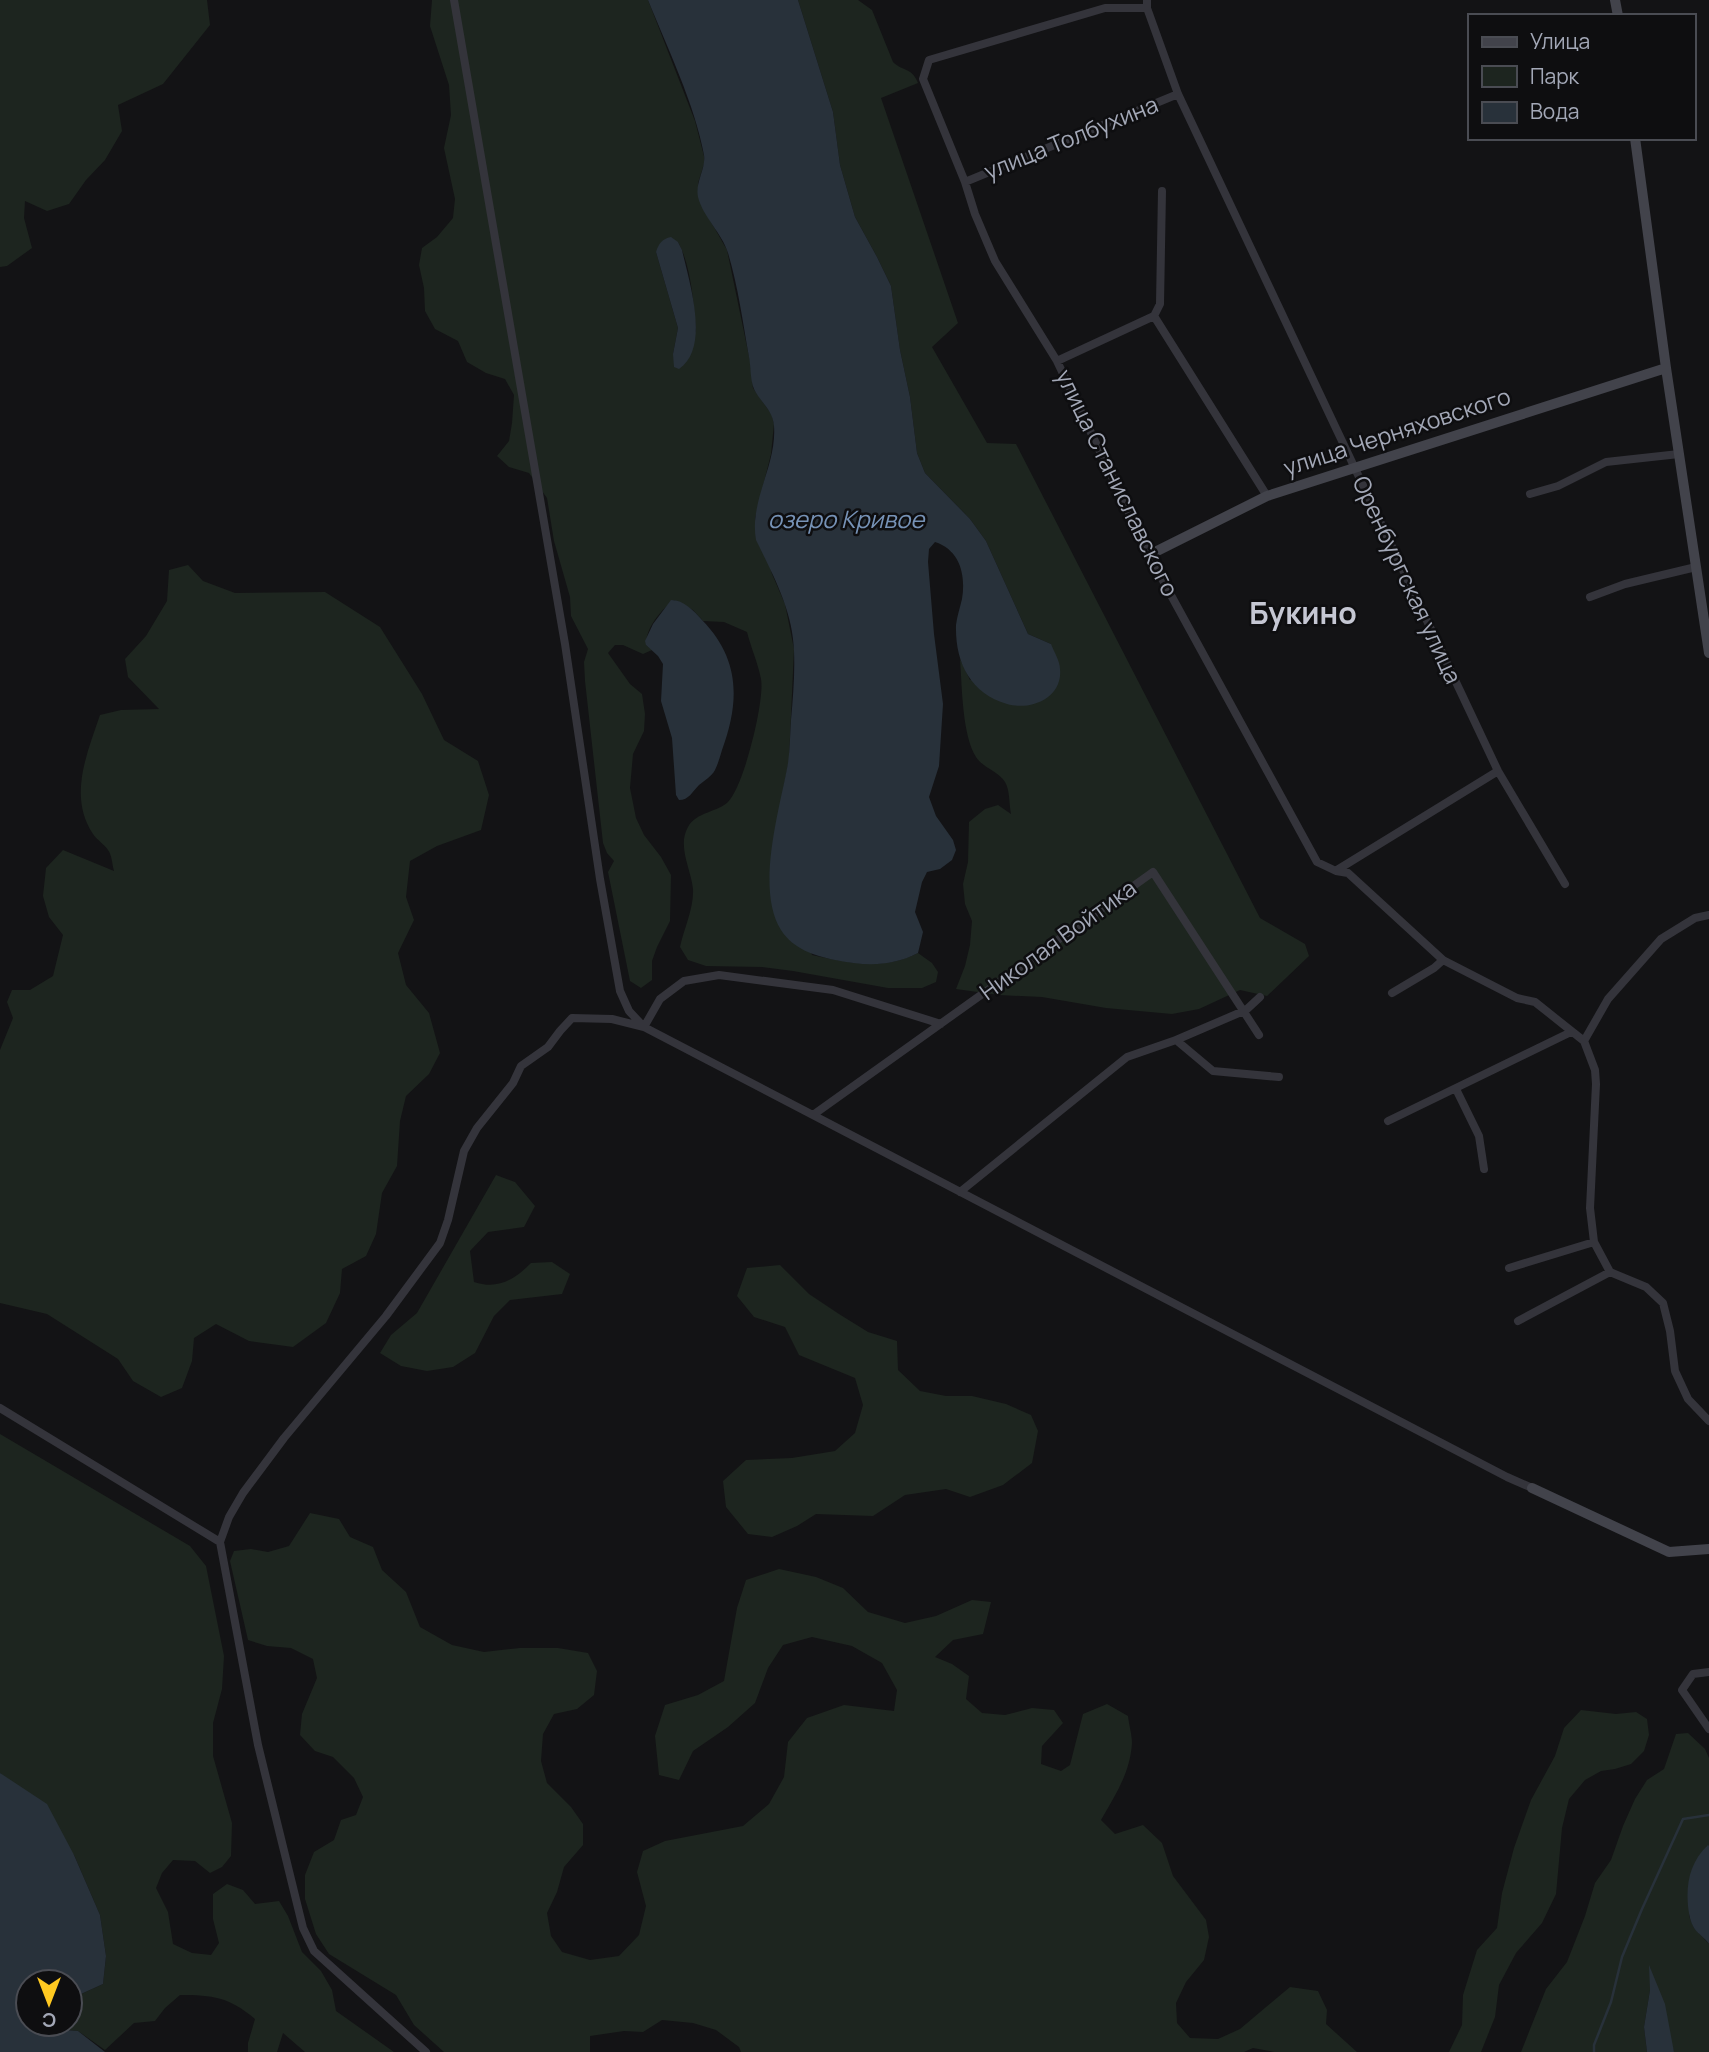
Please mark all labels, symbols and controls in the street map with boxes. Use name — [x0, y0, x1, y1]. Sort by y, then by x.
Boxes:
legend — [1468, 14, 1695, 140]
text: Улица — [1530, 27, 1590, 55]
text: Парк — [1530, 62, 1580, 90]
street label: улица Толбухина — [979, 88, 1162, 187]
text: Вода — [1530, 97, 1580, 125]
street label: улица Станиславского — [1049, 364, 1187, 601]
street label: улица Черняховского — [1279, 379, 1514, 483]
street label: Оренбургская улица — [1346, 471, 1470, 689]
water label: озеро Кривое — [768, 502, 926, 535]
district label: Букино — [1249, 592, 1357, 633]
street label: Николая Войтика — [973, 871, 1142, 1007]
north arrow — [14, 1968, 84, 2038]
text: С — [42, 2007, 56, 2033]

